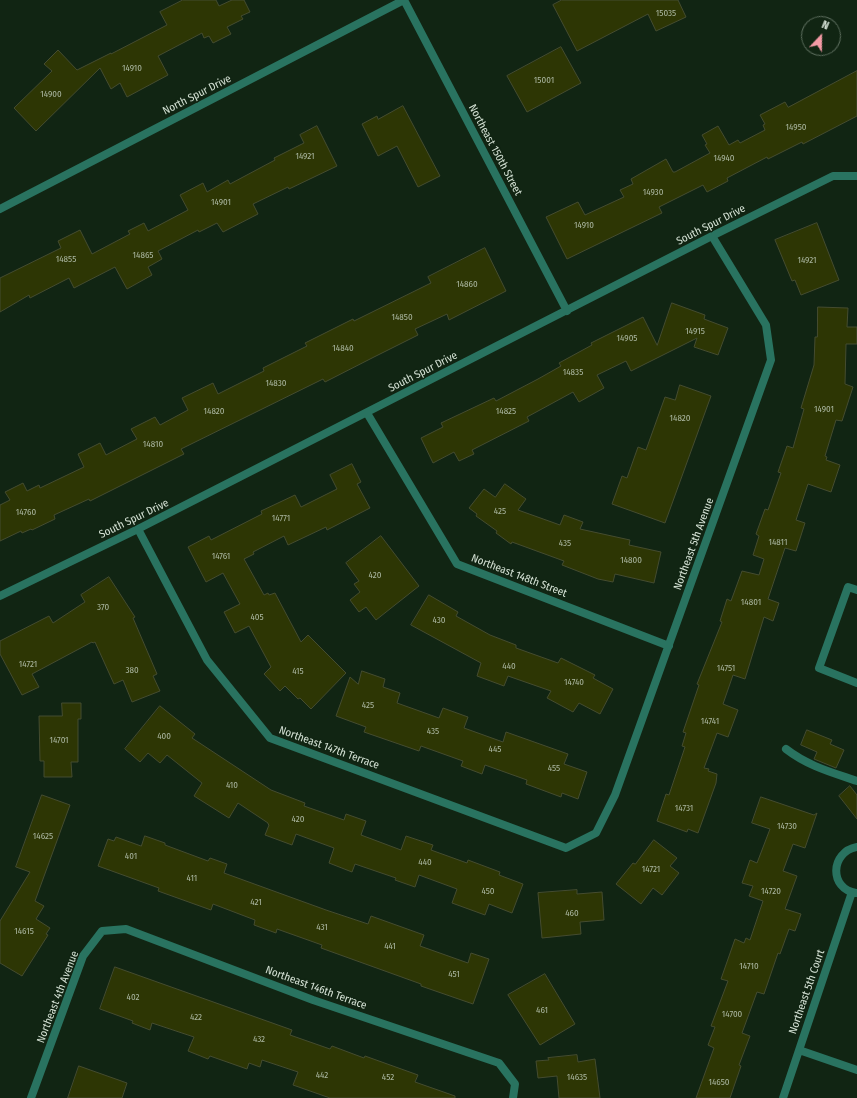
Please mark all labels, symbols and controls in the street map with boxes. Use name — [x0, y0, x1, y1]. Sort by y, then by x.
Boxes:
house number: 15035 — [656, 8, 676, 18]
north arrow — [801, 16, 841, 56]
text: N — [820, 18, 831, 33]
house number: 14910 — [122, 63, 142, 73]
street label: North Spur Drive — [161, 72, 233, 118]
house number: 15001 — [534, 75, 554, 85]
house number: 14900 — [40, 89, 62, 99]
street label: Northeast 150th Street — [465, 102, 525, 198]
house number: 14950 — [786, 122, 806, 132]
house number: 14921 — [295, 151, 315, 161]
house number: 14940 — [713, 153, 735, 163]
house number: 14930 — [643, 187, 663, 197]
house number: 14901 — [211, 197, 231, 207]
street label: South Spur Drive — [674, 202, 748, 248]
house number: 14910 — [574, 220, 594, 230]
house number: 14865 — [133, 250, 153, 260]
house number: 14855 — [56, 254, 76, 264]
house number: 14921 — [797, 255, 817, 265]
house number: 14860 — [456, 279, 478, 289]
house number: 14850 — [391, 312, 413, 322]
house number: 14915 — [685, 326, 705, 336]
house number: 14905 — [617, 333, 637, 343]
house number: 14840 — [332, 343, 354, 353]
street label: South Spur Drive — [386, 349, 460, 395]
house number: 14835 — [563, 367, 583, 377]
house number: 14830 — [265, 378, 287, 388]
house number: 14901 — [814, 404, 834, 414]
house number: 14820 — [204, 406, 224, 416]
house number: 14825 — [496, 406, 516, 416]
house number: 14820 — [670, 413, 690, 423]
house number: 14810 — [143, 439, 163, 449]
street label: South Spur Drive — [97, 496, 171, 542]
street label: Northeast 5th Avenue — [671, 496, 717, 592]
house number: 425 — [494, 506, 506, 516]
house number: 14760 — [16, 507, 36, 517]
house number: 14771 — [272, 513, 290, 523]
house number: 14811 — [768, 537, 788, 547]
house number: 435 — [559, 538, 571, 548]
house number: 14761 — [212, 551, 230, 561]
street label: Northeast 148th Street — [469, 552, 569, 600]
house number: 14800 — [620, 555, 642, 565]
house number: 420 — [369, 570, 381, 580]
house number: 14801 — [741, 597, 761, 607]
house number: 370 — [97, 602, 109, 612]
house number: 405 — [250, 612, 264, 622]
house number: 430 — [433, 615, 445, 625]
house number: 14721 — [19, 659, 37, 669]
house number: 440 — [502, 661, 516, 671]
house number: 14751 — [717, 663, 735, 673]
house number: 380 — [125, 665, 139, 675]
house number: 415 — [292, 666, 304, 676]
house number: 14740 — [564, 677, 584, 687]
house number: 425 — [362, 700, 374, 710]
house number: 14741 — [701, 716, 719, 726]
street label: Northeast 147th Terrace — [277, 724, 381, 772]
house number: 435 — [427, 726, 439, 736]
house number: 400 — [157, 731, 171, 741]
house number: 14701 — [49, 735, 69, 745]
house number: 445 — [489, 744, 501, 754]
house number: 455 — [548, 763, 560, 773]
house number: 410 — [226, 780, 238, 790]
house number: 14731 — [675, 803, 693, 813]
house number: 420 — [292, 814, 304, 824]
house number: 14730 — [777, 821, 797, 831]
house number: 14625 — [33, 831, 53, 841]
house number: 401 — [125, 851, 137, 861]
house number: 440 — [418, 857, 432, 867]
house number: 14721 — [642, 864, 660, 874]
house number: 411 — [187, 873, 197, 883]
house number: 450 — [481, 886, 495, 896]
house number: 14720 — [761, 886, 781, 896]
house number: 421 — [250, 897, 262, 907]
house number: 460 — [565, 908, 579, 918]
house number: 431 — [316, 922, 328, 932]
house number: 14615 — [14, 926, 34, 936]
house number: 441 — [384, 941, 396, 951]
street label: Northeast 5th Court — [786, 948, 828, 1036]
street label: Northeast 4th Avenue — [34, 949, 82, 1045]
house number: 14710 — [739, 961, 759, 971]
street label: Northeast 146th Terrace — [264, 964, 368, 1012]
house number: 451 — [448, 969, 460, 979]
house number: 402 — [127, 992, 139, 1002]
house number: 461 — [536, 1005, 548, 1015]
house number: 14700 — [722, 1009, 742, 1019]
house number: 422 — [190, 1012, 202, 1022]
house number: 432 — [253, 1034, 265, 1044]
house number: 442 — [316, 1070, 328, 1080]
house number: 452 — [382, 1072, 394, 1082]
house number: 14635 — [567, 1072, 587, 1082]
house number: 14650 — [708, 1077, 730, 1087]

